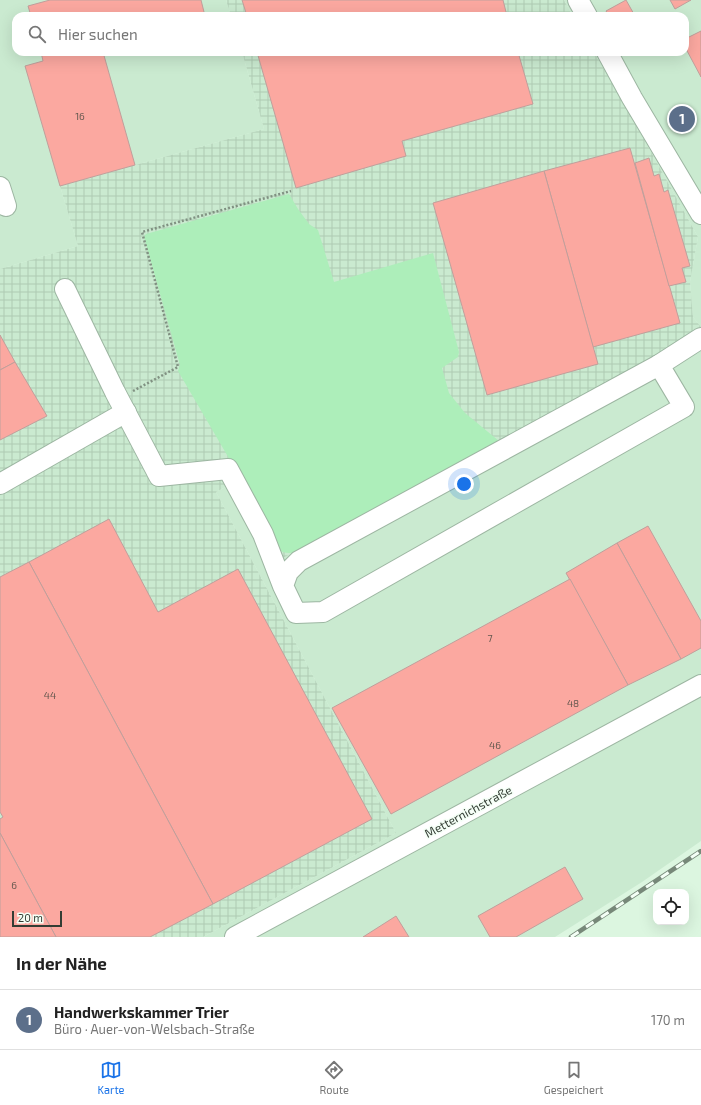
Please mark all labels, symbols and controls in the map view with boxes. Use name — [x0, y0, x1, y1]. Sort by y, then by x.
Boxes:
search box — [12, 12, 689, 56]
icon: search — [26, 23, 48, 45]
text: Hier suchen — [58, 25, 138, 43]
pin: 1 — [669, 104, 695, 134]
house number: 16 — [75, 110, 85, 122]
your location — [454, 474, 474, 494]
house number: 7 — [487, 632, 493, 644]
house number: 44 — [44, 689, 56, 701]
house number: 48 — [567, 697, 579, 709]
house number: 46 — [489, 739, 501, 751]
street label: Metternichstraße — [422, 782, 514, 840]
house number: 6 — [11, 879, 17, 891]
map controls — [653, 889, 689, 925]
button: locate — [653, 889, 689, 925]
scale bar — [12, 909, 62, 928]
text: 20 m — [18, 911, 43, 924]
text: In der Nähe — [16, 953, 107, 973]
text: Handwerkskammer Trier — [54, 1003, 229, 1021]
text: 1 — [26, 1012, 32, 1028]
text: 170 m — [651, 1012, 685, 1028]
text: Büro · Auer-von-Welsbach-Straße — [54, 1021, 255, 1037]
tab: Karte — [97, 1059, 125, 1096]
tab: Route — [319, 1059, 349, 1096]
tab: Gespeichert — [544, 1059, 604, 1096]

